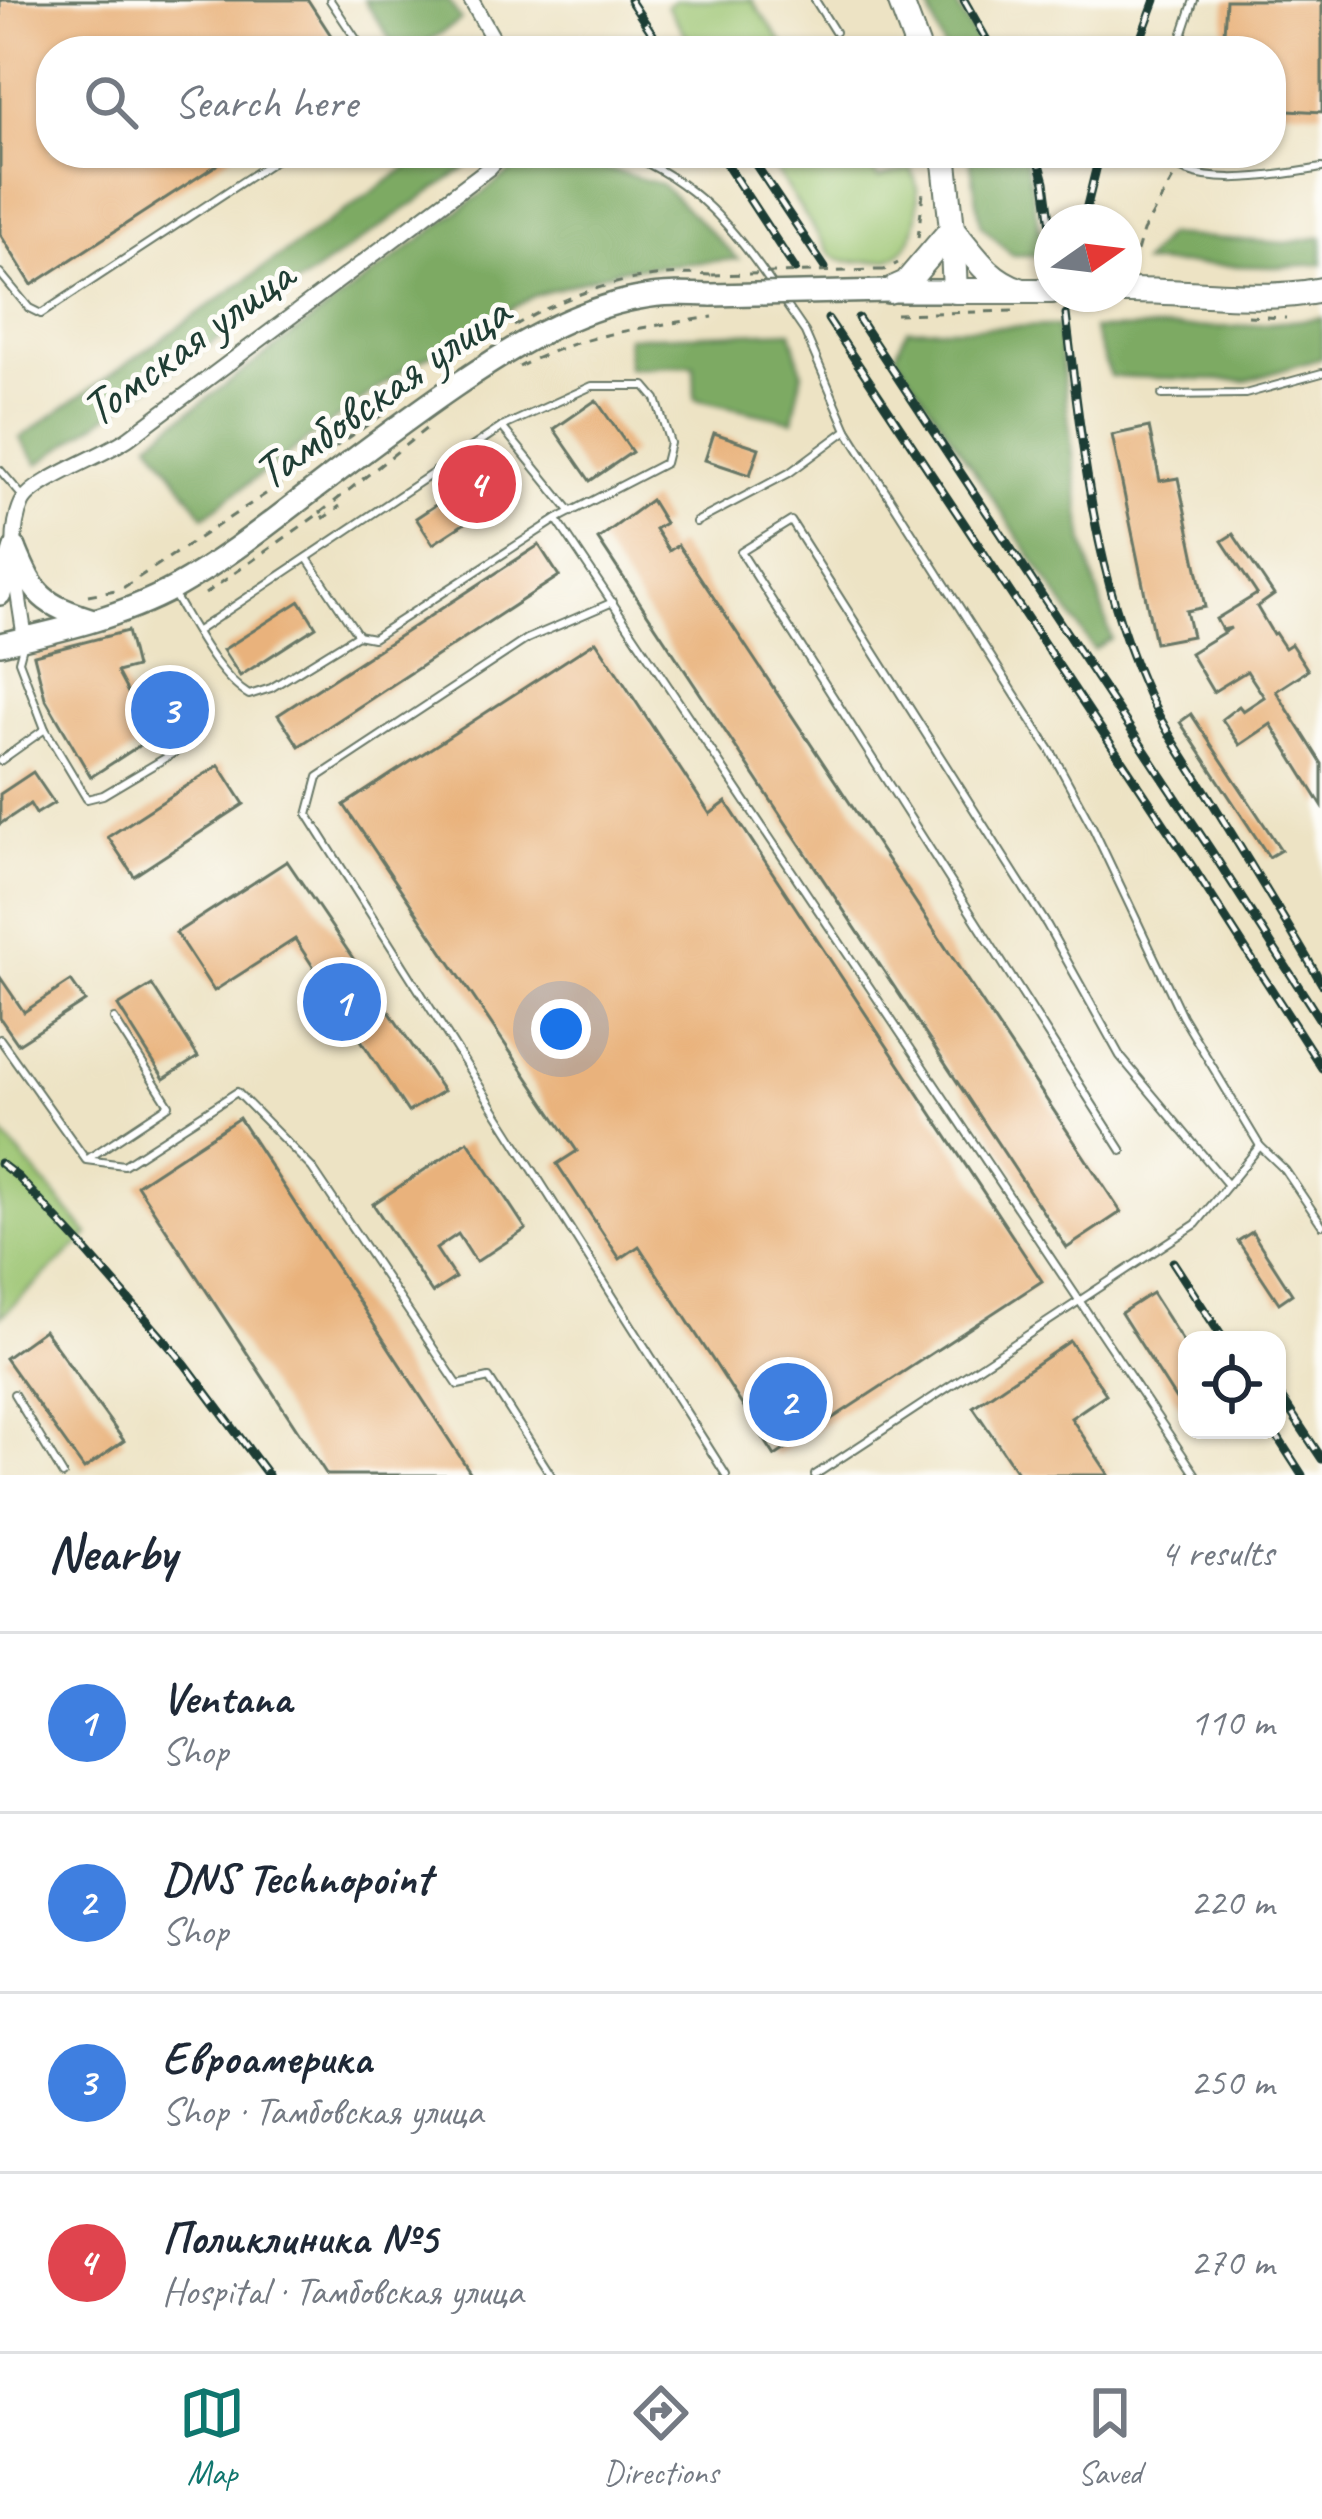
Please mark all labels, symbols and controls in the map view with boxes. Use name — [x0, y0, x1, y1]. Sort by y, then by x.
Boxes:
search box — [36, 36, 1286, 168]
icon: search — [78, 69, 144, 135]
text: Search here — [174, 74, 357, 131]
north arrow — [1034, 204, 1142, 312]
street label: Томская улица — [68, 241, 309, 441]
street label: Тамбовская улица — [240, 278, 525, 504]
pin: 4 — [438, 439, 516, 529]
pin: 3 — [131, 665, 209, 755]
pin: 1 — [303, 957, 381, 1047]
your location — [531, 999, 591, 1059]
map controls — [1178, 1331, 1286, 1439]
button: locate — [1178, 1331, 1286, 1439]
pin: 2 — [749, 1357, 827, 1447]
text: Nearby — [48, 1521, 176, 1585]
text: 4 results — [1160, 1529, 1274, 1578]
text: Ventana — [162, 1670, 291, 1727]
text: 1 — [78, 1698, 96, 1747]
text: 110 m — [1190, 1698, 1274, 1747]
text: Shop — [162, 1727, 228, 1776]
text: DNS Technopoint — [162, 1850, 431, 1907]
text: 2 — [78, 1878, 96, 1927]
text: 220 m — [1190, 1878, 1274, 1927]
text: Shop — [162, 1907, 228, 1956]
text: Евроамерика — [162, 2030, 372, 2087]
text: 3 — [78, 2058, 96, 2107]
text: 250 m — [1190, 2058, 1274, 2107]
text: Shop · Тамбовская улица — [162, 2087, 483, 2136]
text: Поликлиника №5 — [162, 2210, 437, 2267]
text: 4 — [78, 2238, 96, 2287]
text: 270 m — [1190, 2238, 1274, 2287]
text: Hospital · Тамбовская улица — [162, 2267, 523, 2316]
tab: Map — [179, 2380, 245, 2494]
tab: Directions — [604, 2380, 718, 2494]
tab: Saved — [1077, 2380, 1143, 2494]

